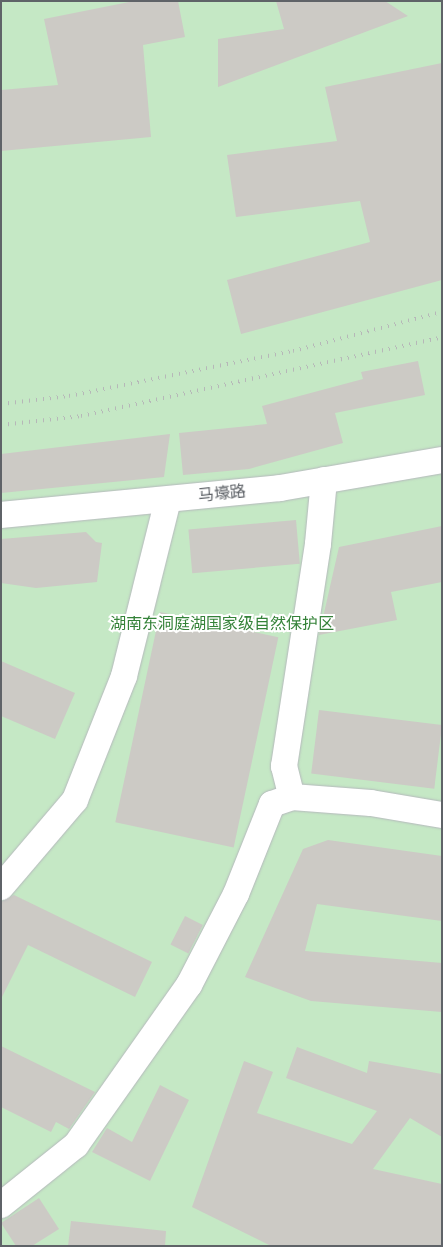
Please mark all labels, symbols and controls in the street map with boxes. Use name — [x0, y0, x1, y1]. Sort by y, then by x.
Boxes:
street label: 马壕路 — [197, 482, 247, 506]
park label: 湖南东洞庭湖国家级自然保护区 — [110, 614, 334, 634]

